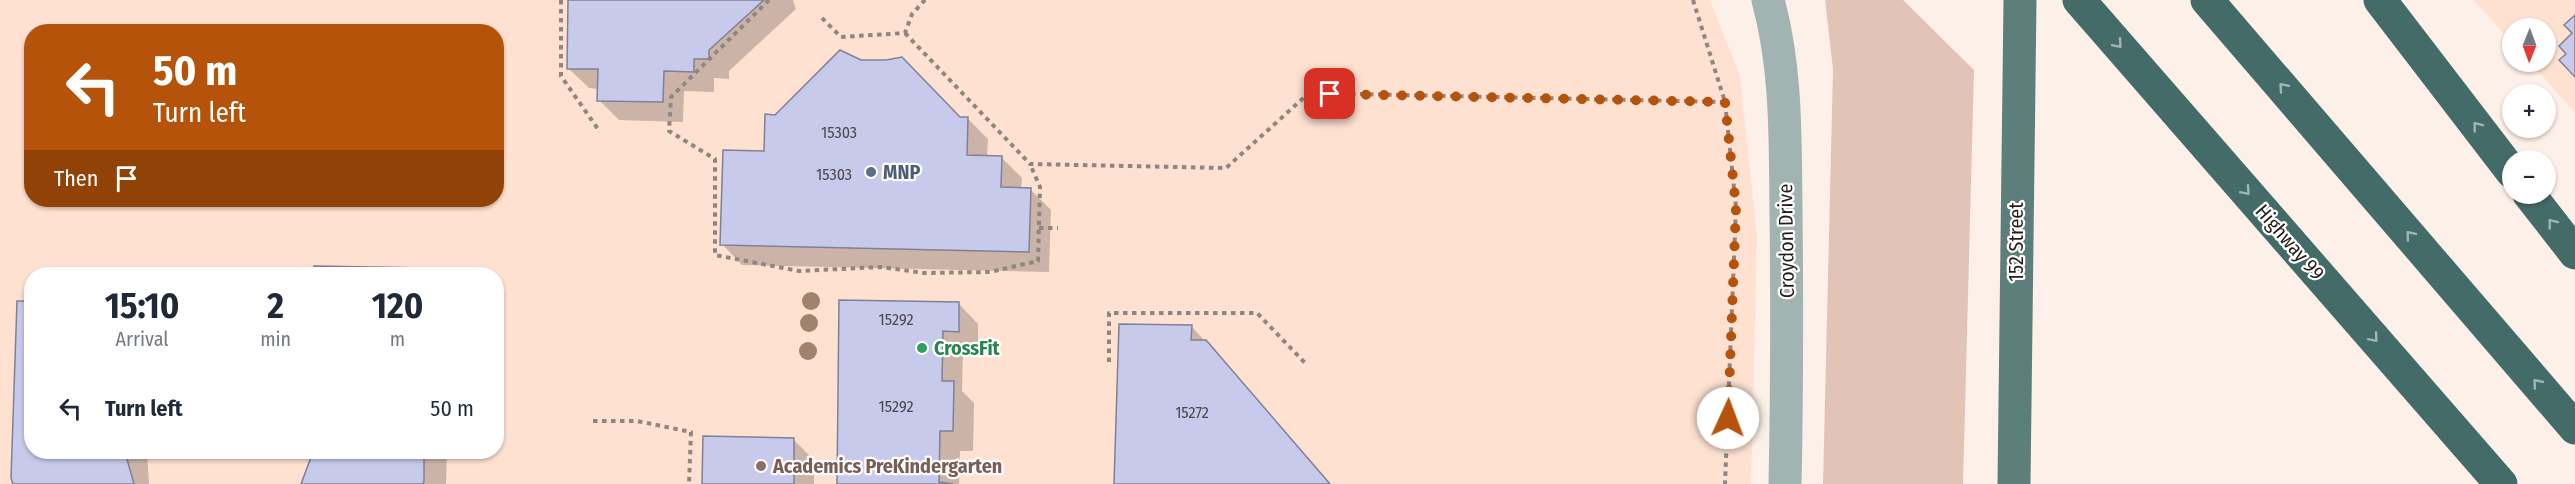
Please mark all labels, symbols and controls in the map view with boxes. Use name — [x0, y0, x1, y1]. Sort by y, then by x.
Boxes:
north arrow — [2502, 18, 2556, 72]
map controls — [2502, 18, 2556, 204]
one-way arrow — [2110, 37, 2121, 48]
text: 50 m — [153, 46, 237, 96]
icon: left — [54, 48, 132, 126]
pin — [1304, 68, 1355, 119]
icon: arrive — [1313, 77, 1346, 110]
one-way arrow — [2279, 83, 2290, 94]
button: + — [2502, 84, 2556, 138]
text: Turn left — [153, 97, 246, 129]
one-way arrow — [2473, 121, 2484, 132]
house number: 15303 — [821, 123, 857, 142]
button: − — [2502, 150, 2556, 204]
place label: MNP — [883, 160, 920, 184]
icon: arrive — [110, 162, 143, 195]
text: Then — [54, 165, 98, 192]
house number: 15303 — [816, 165, 852, 184]
marker: MNP — [864, 165, 878, 179]
street label: Croydon Drive — [1773, 184, 1799, 298]
one-way arrow — [2238, 184, 2249, 195]
street label: Highway 99 — [2251, 199, 2329, 285]
street label: 152 Street — [2004, 202, 2028, 282]
one-way arrow — [2548, 219, 2559, 230]
one-way arrow — [2407, 231, 2418, 242]
text: 15:10 — [105, 284, 179, 328]
text: 2 — [267, 284, 284, 328]
text: 120 — [372, 284, 423, 328]
house number: 15292 — [879, 310, 913, 329]
text: Arrival — [116, 327, 169, 351]
text: min — [260, 327, 291, 351]
text: m — [390, 327, 405, 351]
one-way arrow — [2367, 331, 2378, 342]
place label: CrossFit — [934, 336, 1001, 360]
marker: CrossFit — [915, 341, 929, 355]
one-way arrow — [2533, 379, 2544, 390]
position arrow — [1696, 386, 1760, 450]
icon: left — [54, 392, 87, 425]
text: Turn left — [105, 395, 183, 422]
text: 50 m — [430, 395, 474, 422]
house number: 15292 — [879, 397, 913, 416]
house number: 15272 — [1175, 403, 1209, 422]
place label: Academics PreKindergarten — [772, 454, 1002, 478]
marker: Academics PreKindergarten — [754, 459, 768, 473]

